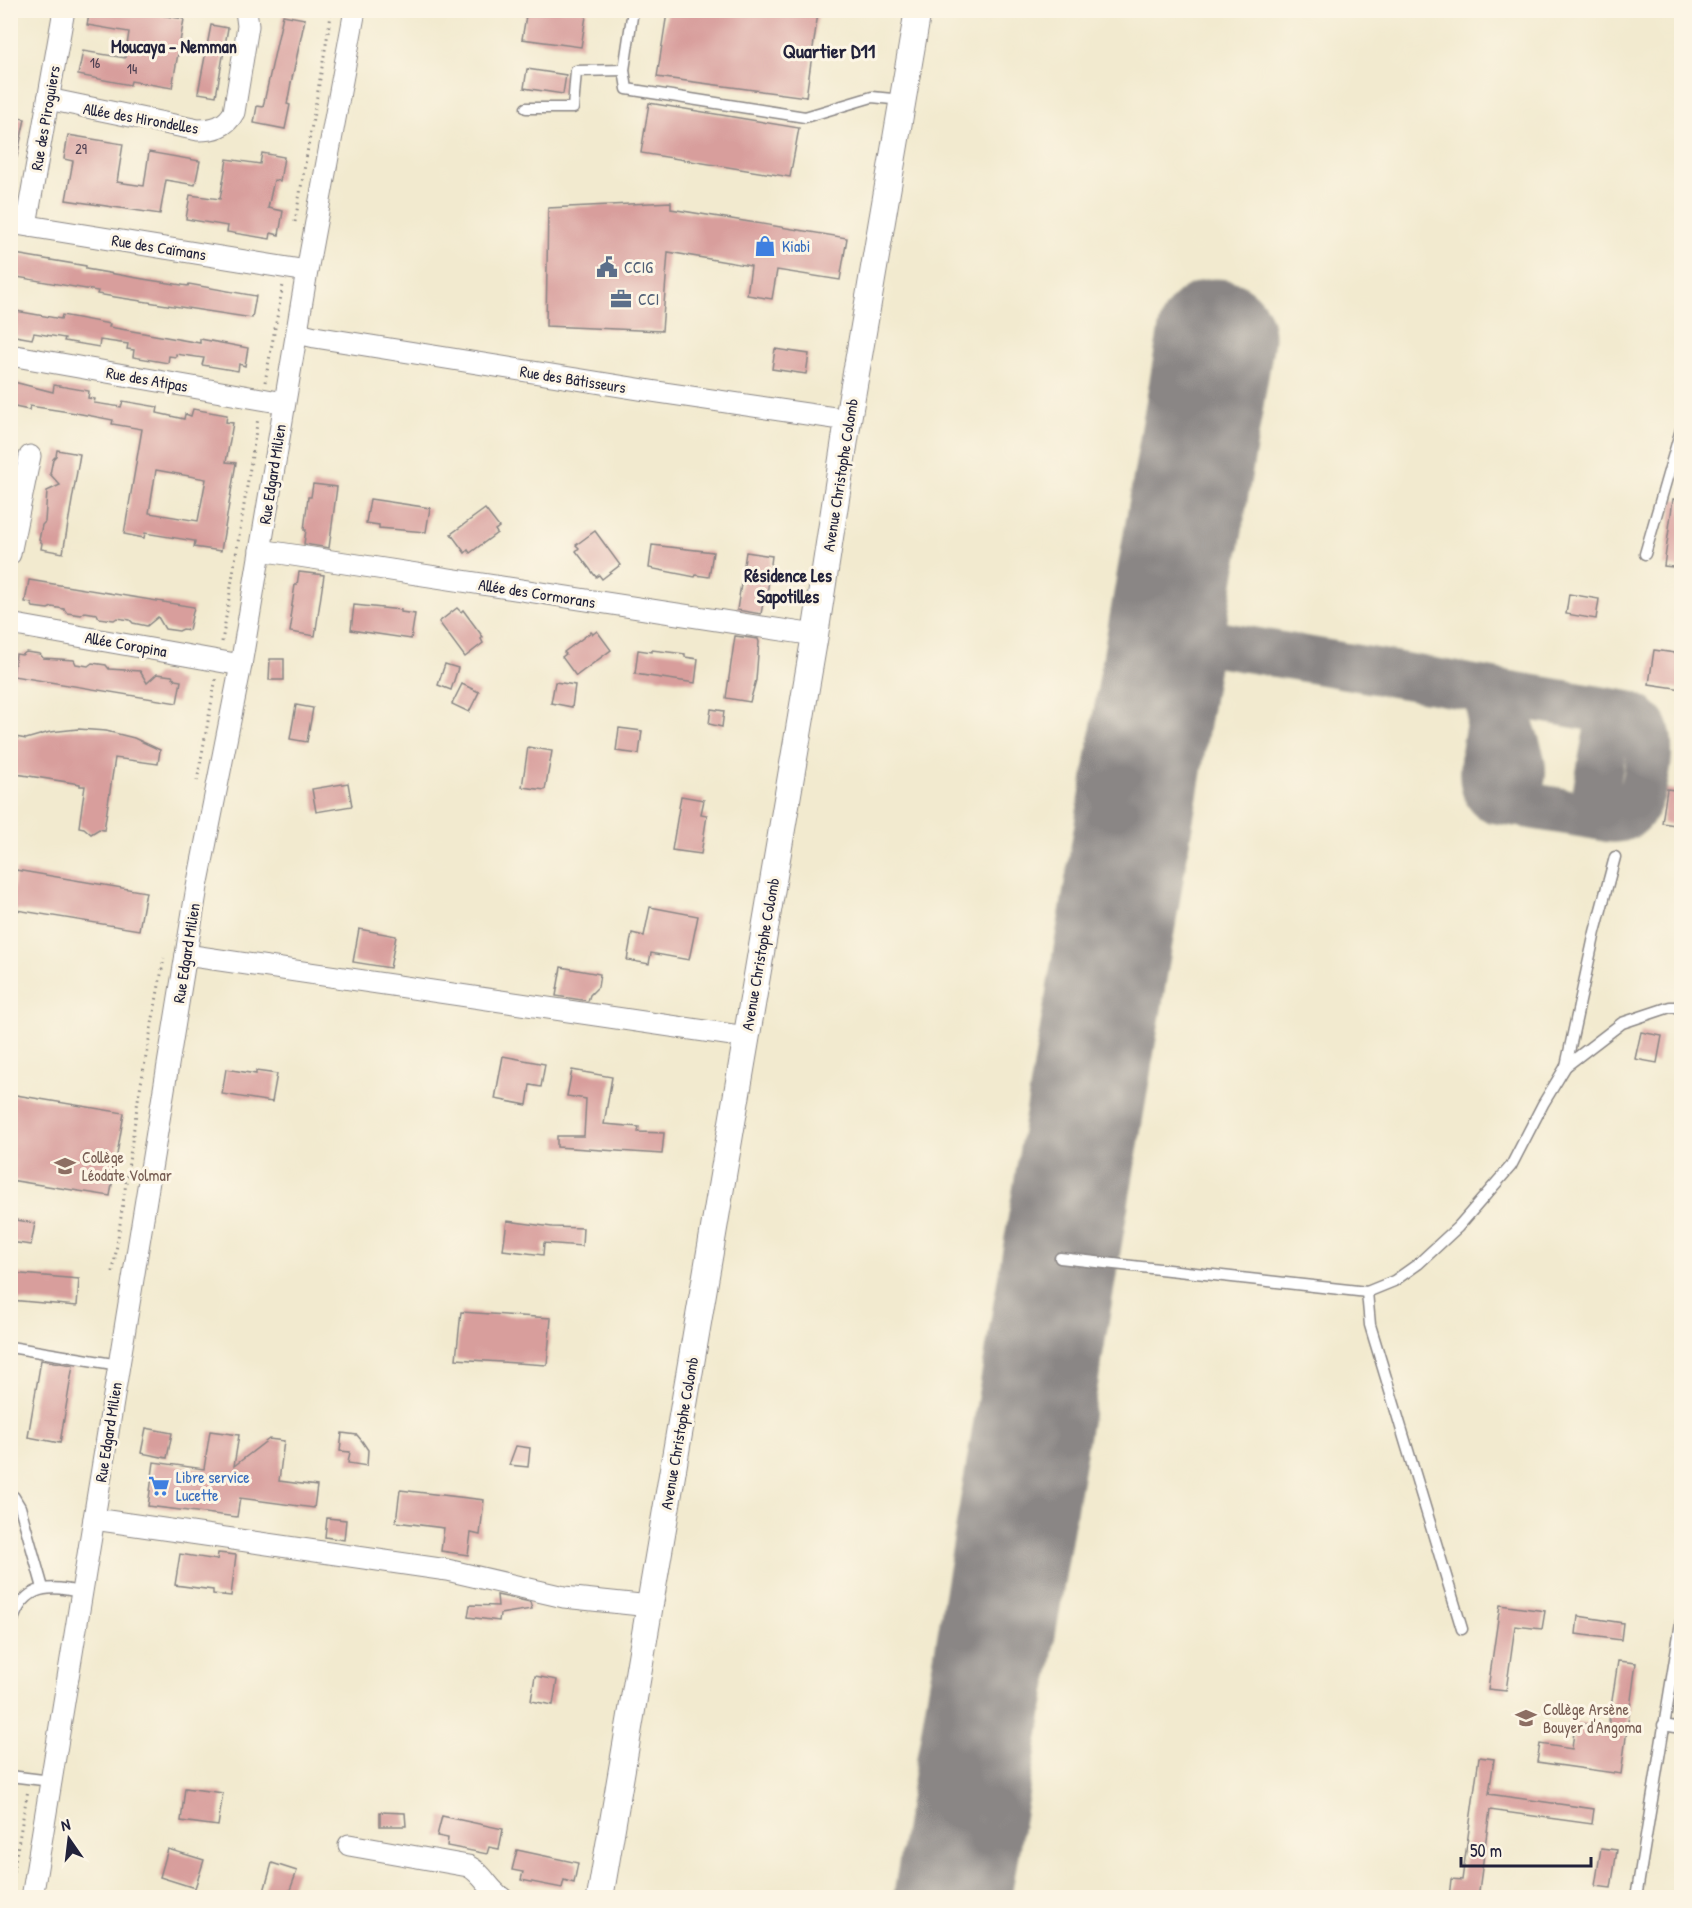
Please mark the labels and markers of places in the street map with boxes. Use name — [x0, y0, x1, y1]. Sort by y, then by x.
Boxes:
shop icon: Kiabi — [753, 234, 777, 258]
place label: Kiabi — [782, 235, 810, 257]
public building icon: CCIG — [595, 255, 619, 279]
place label: CCIG — [624, 256, 653, 278]
office icon: CCI — [609, 287, 633, 311]
place label: CCI — [638, 288, 659, 310]
place label: Collège Léodate Volmar — [82, 1146, 172, 1186]
school or university icon: Collège Léodate Volmar — [53, 1154, 77, 1178]
place label: Libre service Lucette — [176, 1466, 250, 1506]
supermarket icon: Libre service Lucette — [147, 1474, 171, 1498]
place label: Collège Arsène Bouyer d'Angoma — [1543, 1698, 1642, 1738]
school or university icon: Collège Arsène Bouyer d'Angoma — [1514, 1706, 1538, 1730]

